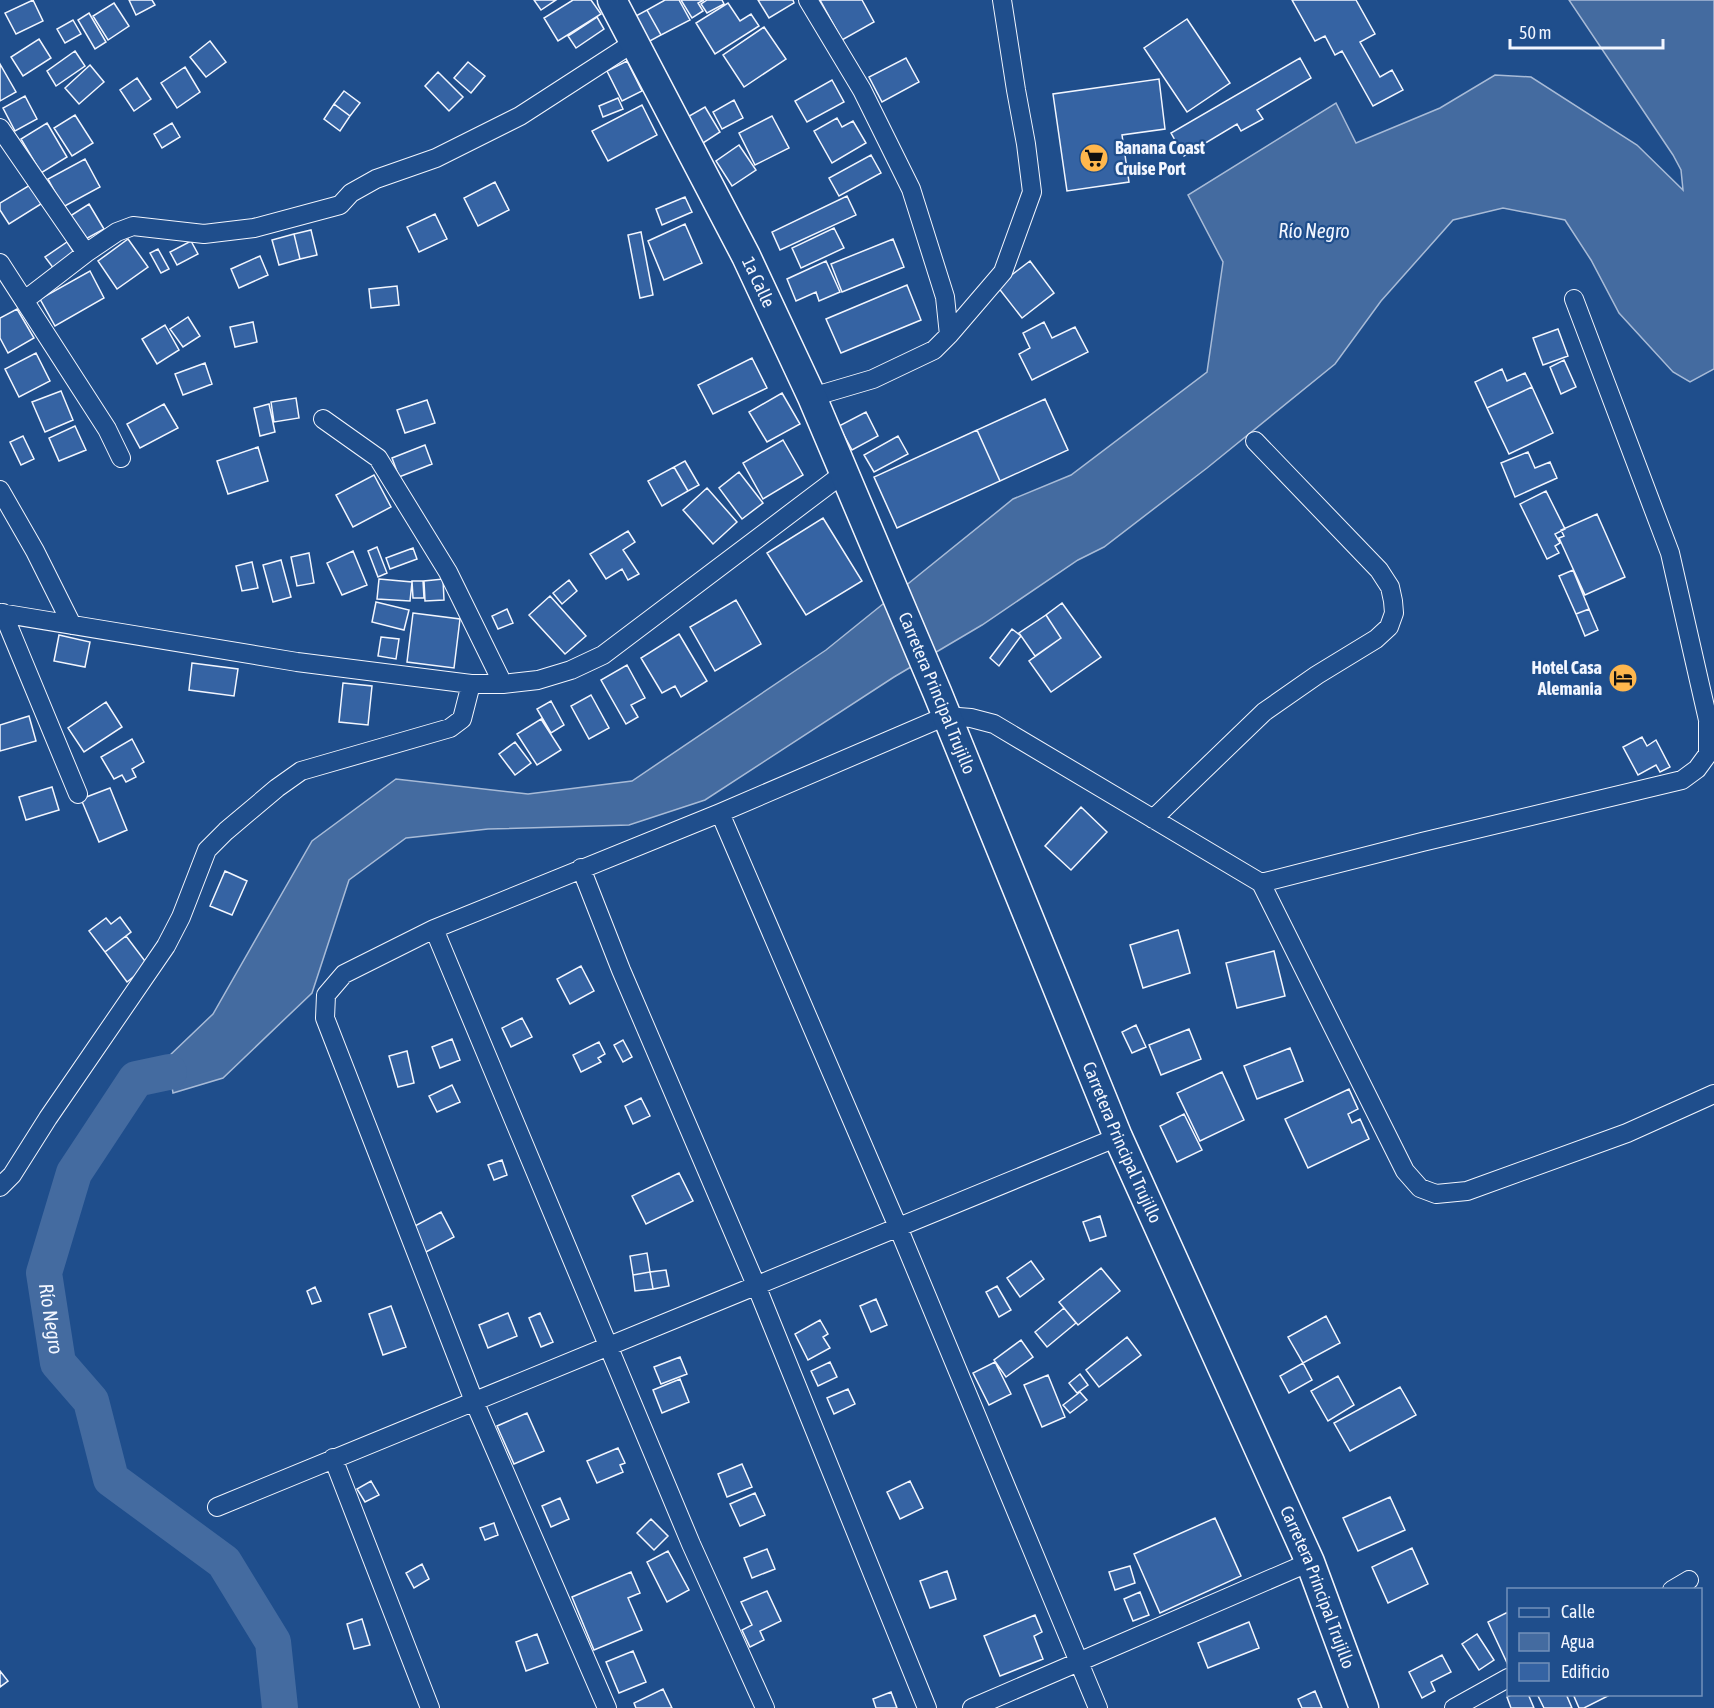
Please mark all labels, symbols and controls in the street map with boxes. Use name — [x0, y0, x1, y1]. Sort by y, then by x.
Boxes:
scale bar — [1510, 12, 1663, 50]
text: 50 m — [1519, 22, 1551, 43]
place label: Banana Coast Cruise Port — [1115, 137, 1206, 179]
supermarket icon: Banana Coast Cruise Port — [1078, 142, 1110, 174]
water label: Río Negro — [1278, 219, 1350, 242]
street label: 1a Calle — [738, 253, 780, 311]
street label: Carretera Principal Trujillo — [894, 609, 980, 777]
place label: Hotel Casa Alemania — [1531, 657, 1602, 699]
hotel icon: Hotel Casa Alemania — [1607, 662, 1639, 694]
street label: Carretera Principal Trujillo — [1079, 1059, 1166, 1226]
water label: Río Negro — [35, 1282, 68, 1356]
street label: Carretera Principal Trujillo — [1276, 1502, 1359, 1671]
legend — [1507, 1588, 1702, 1696]
text: Calle — [1561, 1601, 1595, 1622]
text: Agua — [1561, 1631, 1595, 1652]
text: Edificio — [1561, 1661, 1610, 1682]

